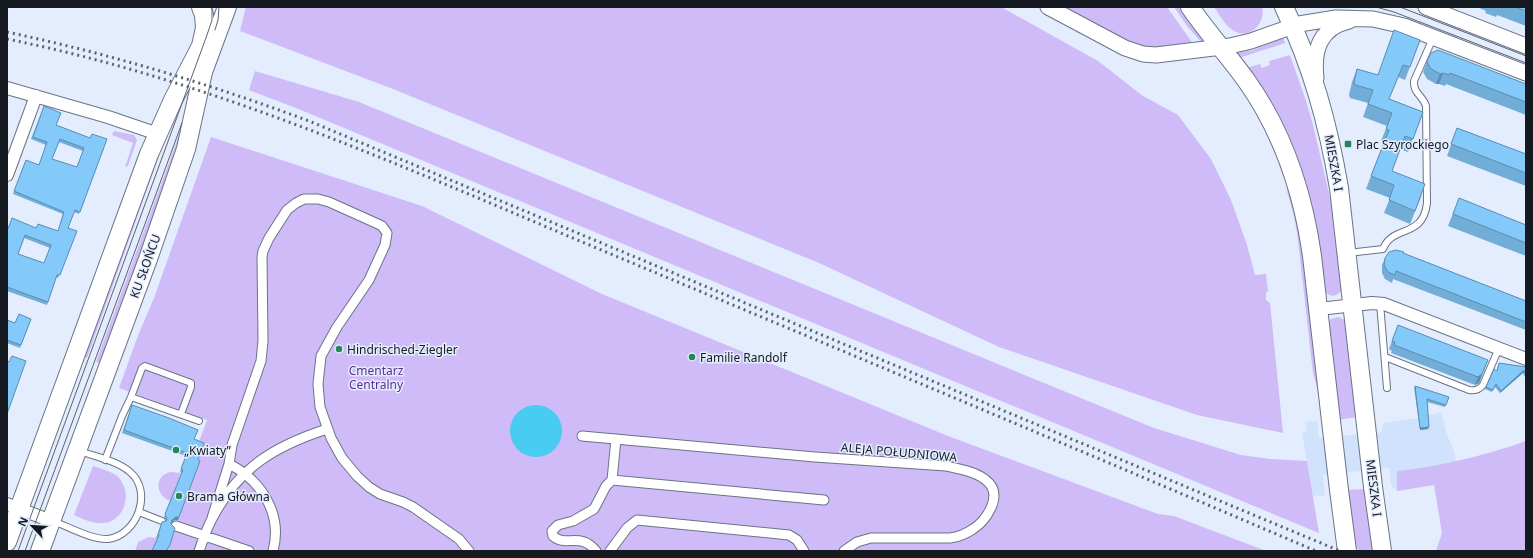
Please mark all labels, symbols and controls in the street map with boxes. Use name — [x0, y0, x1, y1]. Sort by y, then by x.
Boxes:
street label: MIESZKA I — [1321, 133, 1347, 193]
place label: Plac Szyrockiego — [1356, 136, 1449, 153]
marker: Plac Szyrockiego — [1343, 139, 1353, 149]
street label: KU SŁOŃCU — [126, 232, 164, 300]
place label: Hindrisched-Ziegler — [347, 341, 458, 358]
marker: Hindrisched-Ziegler — [334, 344, 344, 354]
place label: Familie Randolf — [700, 349, 788, 366]
marker: Familie Randolf — [687, 352, 697, 362]
park label: Cmentarz Centralny — [349, 362, 404, 393]
street label: ALEJA POŁUDNIOWA — [840, 438, 958, 466]
place label: „Kwiaty” — [184, 442, 232, 459]
marker: „Kwiaty” — [171, 445, 181, 455]
street label: MIESZKA I — [1362, 458, 1386, 518]
place label: Brama Główna — [187, 488, 270, 505]
marker: Brama Główna — [174, 491, 184, 501]
north arrow — [12, 506, 52, 546]
text: N — [14, 514, 31, 529]

